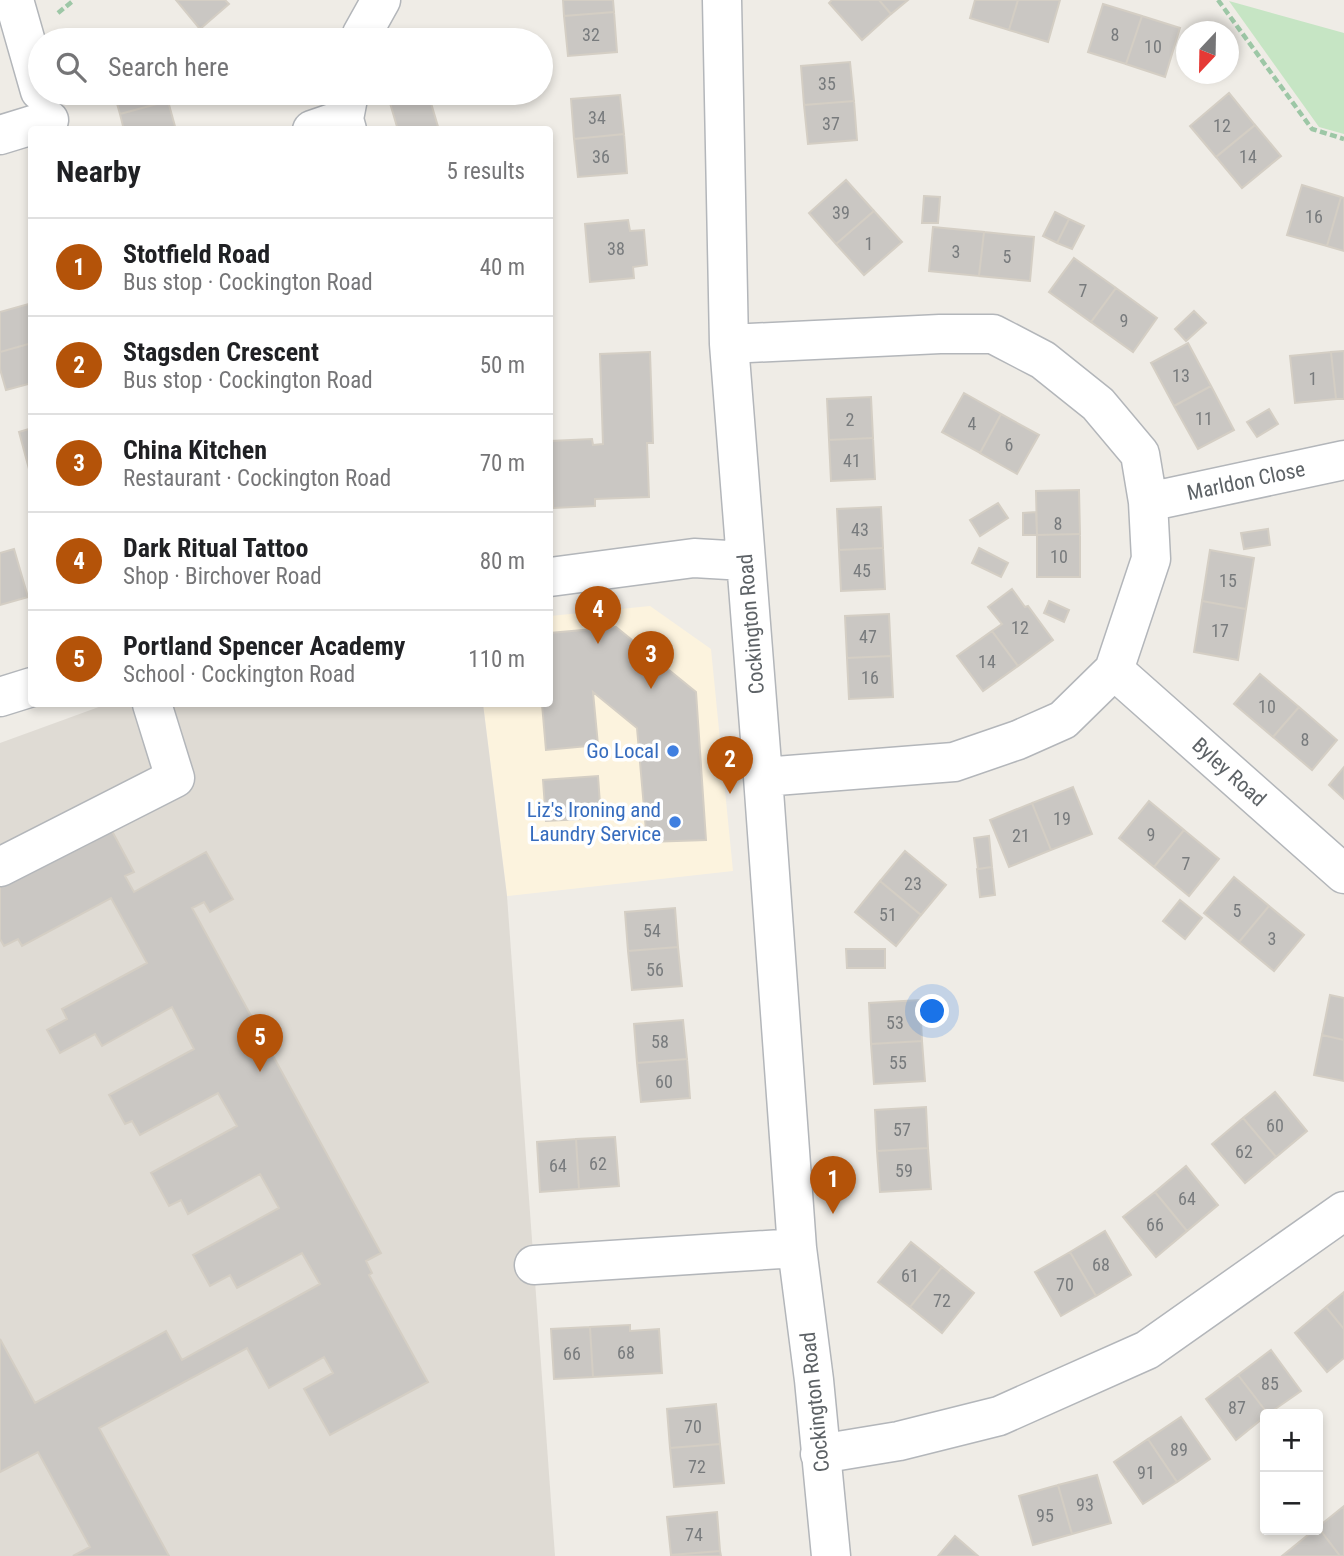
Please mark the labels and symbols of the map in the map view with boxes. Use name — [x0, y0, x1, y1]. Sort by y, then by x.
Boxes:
north arrow — [1176, 21, 1239, 84]
house number: 32 — [582, 24, 600, 45]
house number: 8 — [1111, 24, 1119, 45]
house number: 10 — [1144, 36, 1162, 57]
house number: 35 — [818, 73, 836, 94]
house number: 34 — [588, 107, 606, 128]
house number: 37 — [822, 113, 840, 134]
house number: 12 — [1213, 115, 1231, 136]
house number: 36 — [592, 146, 610, 167]
house number: 14 — [1239, 146, 1257, 167]
house number: 39 — [832, 202, 850, 223]
house number: 16 — [1305, 206, 1323, 227]
house number: 1 — [865, 233, 873, 254]
house number: 38 — [607, 238, 625, 259]
house number: 3 — [952, 241, 960, 262]
house number: 5 — [1003, 246, 1012, 267]
house number: 7 — [1079, 280, 1088, 301]
house number: 9 — [1120, 310, 1128, 331]
house number: 13 — [1172, 365, 1190, 386]
house number: 1 — [1309, 368, 1317, 389]
house number: 11 — [1195, 408, 1213, 429]
house number: 2 — [846, 409, 855, 430]
house number: 4 — [968, 413, 977, 434]
house number: 6 — [1005, 434, 1013, 455]
house number: 41 — [843, 450, 861, 471]
street label: Marldon Close — [1185, 457, 1307, 505]
house number: 8 — [1054, 513, 1062, 534]
house number: 43 — [851, 519, 869, 540]
house number: 10 — [1050, 546, 1068, 567]
street label: Cockington Road — [733, 553, 769, 695]
house number: 45 — [853, 560, 871, 581]
house number: 15 — [1219, 570, 1237, 591]
pin: 4 — [575, 586, 621, 644]
house number: 12 — [1011, 617, 1029, 638]
house number: 17 — [1211, 620, 1229, 641]
house number: 47 — [859, 626, 877, 647]
pin: 3 — [628, 631, 674, 689]
house number: 14 — [978, 651, 996, 672]
house number: 16 — [861, 667, 879, 688]
house number: 10 — [1258, 696, 1276, 717]
house number: 8 — [1301, 729, 1309, 750]
street label: Byley Road — [1187, 733, 1271, 811]
pin: 2 — [707, 736, 753, 794]
place label: Go Local — [586, 739, 659, 763]
marker: Go Local — [665, 743, 681, 759]
place label: Liz's Ironing and Laundry Service — [527, 798, 661, 846]
house number: 19 — [1053, 808, 1071, 829]
marker: Liz's Ironing and Laundry Service — [667, 814, 683, 830]
house number: 9 — [1147, 824, 1155, 845]
house number: 21 — [1012, 825, 1030, 846]
house number: 7 — [1182, 853, 1191, 874]
house number: 23 — [904, 873, 922, 894]
house number: 5 — [1233, 900, 1242, 921]
house number: 51 — [879, 904, 897, 925]
house number: 54 — [643, 920, 661, 941]
house number: 3 — [1268, 928, 1276, 949]
house number: 56 — [646, 959, 664, 980]
your location — [915, 994, 949, 1028]
house number: 53 — [886, 1012, 904, 1033]
pin: 5 — [237, 1014, 283, 1072]
house number: 58 — [651, 1031, 669, 1052]
house number: 55 — [889, 1052, 907, 1073]
house number: 60 — [655, 1071, 673, 1092]
house number: 60 — [1266, 1115, 1284, 1136]
house number: 57 — [893, 1119, 911, 1140]
house number: 62 — [1235, 1141, 1253, 1162]
house number: 62 — [589, 1153, 607, 1174]
house number: 64 — [549, 1155, 567, 1176]
pin: 1 — [810, 1156, 856, 1214]
house number: 59 — [895, 1160, 913, 1181]
house number: 64 — [1178, 1188, 1196, 1209]
house number: 66 — [1146, 1214, 1164, 1235]
house number: 68 — [1092, 1254, 1110, 1275]
house number: 61 — [901, 1265, 919, 1286]
house number: 70 — [1056, 1274, 1074, 1295]
house number: 72 — [933, 1290, 951, 1311]
street label: Cockington Road — [796, 1331, 834, 1473]
house number: 68 — [617, 1342, 635, 1363]
house number: 66 — [563, 1343, 581, 1364]
house number: 85 — [1261, 1373, 1279, 1394]
house number: 87 — [1228, 1397, 1246, 1418]
house number: 70 — [684, 1416, 702, 1437]
house number: 89 — [1170, 1439, 1188, 1460]
house number: 72 — [688, 1456, 706, 1477]
house number: 91 — [1137, 1462, 1155, 1483]
house number: 93 — [1076, 1494, 1094, 1515]
house number: 95 — [1036, 1505, 1054, 1526]
house number: 74 — [685, 1524, 703, 1545]

